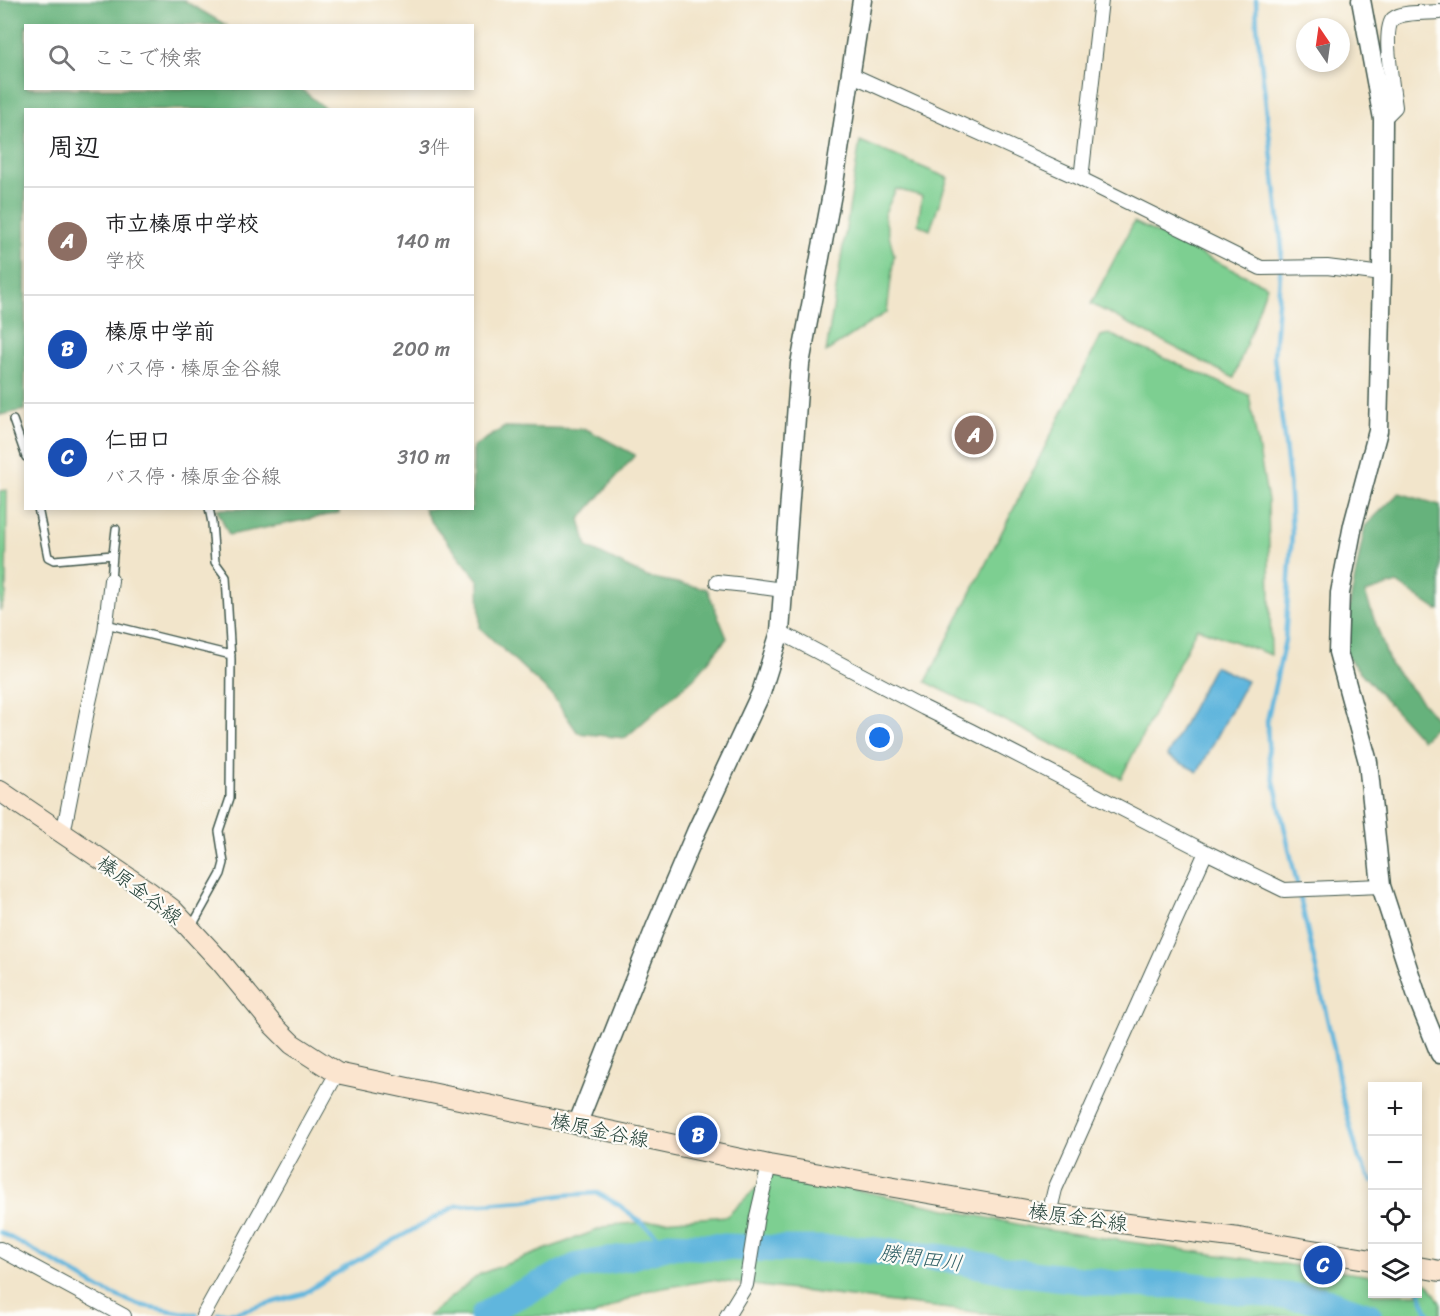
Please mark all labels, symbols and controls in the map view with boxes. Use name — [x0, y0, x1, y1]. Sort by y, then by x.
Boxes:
north arrow — [1296, 18, 1350, 72]
search box — [24, 24, 474, 90]
text: ここで検索 — [93, 38, 203, 77]
icon: search — [45, 41, 78, 74]
text: 周辺 — [48, 124, 100, 170]
text: 3件 — [419, 130, 450, 165]
text: 市立榛原中学校 — [105, 204, 259, 243]
text: A — [61, 224, 74, 259]
text: 140 m — [396, 224, 450, 259]
text: 学校 — [105, 243, 145, 278]
text: 榛原中学前 — [105, 312, 215, 351]
text: B — [61, 332, 74, 367]
text: 200 m — [393, 332, 450, 367]
text: バス停 · 榛原金谷線 — [105, 351, 281, 386]
pin: A — [954, 412, 994, 458]
text: 仁田口 — [105, 420, 171, 459]
text: C — [61, 440, 74, 475]
text: 310 m — [397, 440, 450, 475]
text: バス停 · 榛原金谷線 — [105, 459, 281, 494]
your location — [865, 723, 894, 752]
street label: 榛原金谷線 — [89, 846, 190, 934]
map controls — [1368, 1082, 1422, 1298]
button: + — [1368, 1082, 1422, 1136]
street label: 榛原金谷線 — [547, 1103, 652, 1158]
pin: B — [678, 1112, 718, 1158]
button: − — [1368, 1136, 1422, 1190]
button: locate — [1368, 1190, 1422, 1244]
street label: 榛原金谷線 — [1026, 1193, 1130, 1242]
water label: 勝間田川 — [877, 1233, 965, 1283]
pin: C — [1304, 1242, 1342, 1288]
button: layers — [1368, 1244, 1422, 1298]

